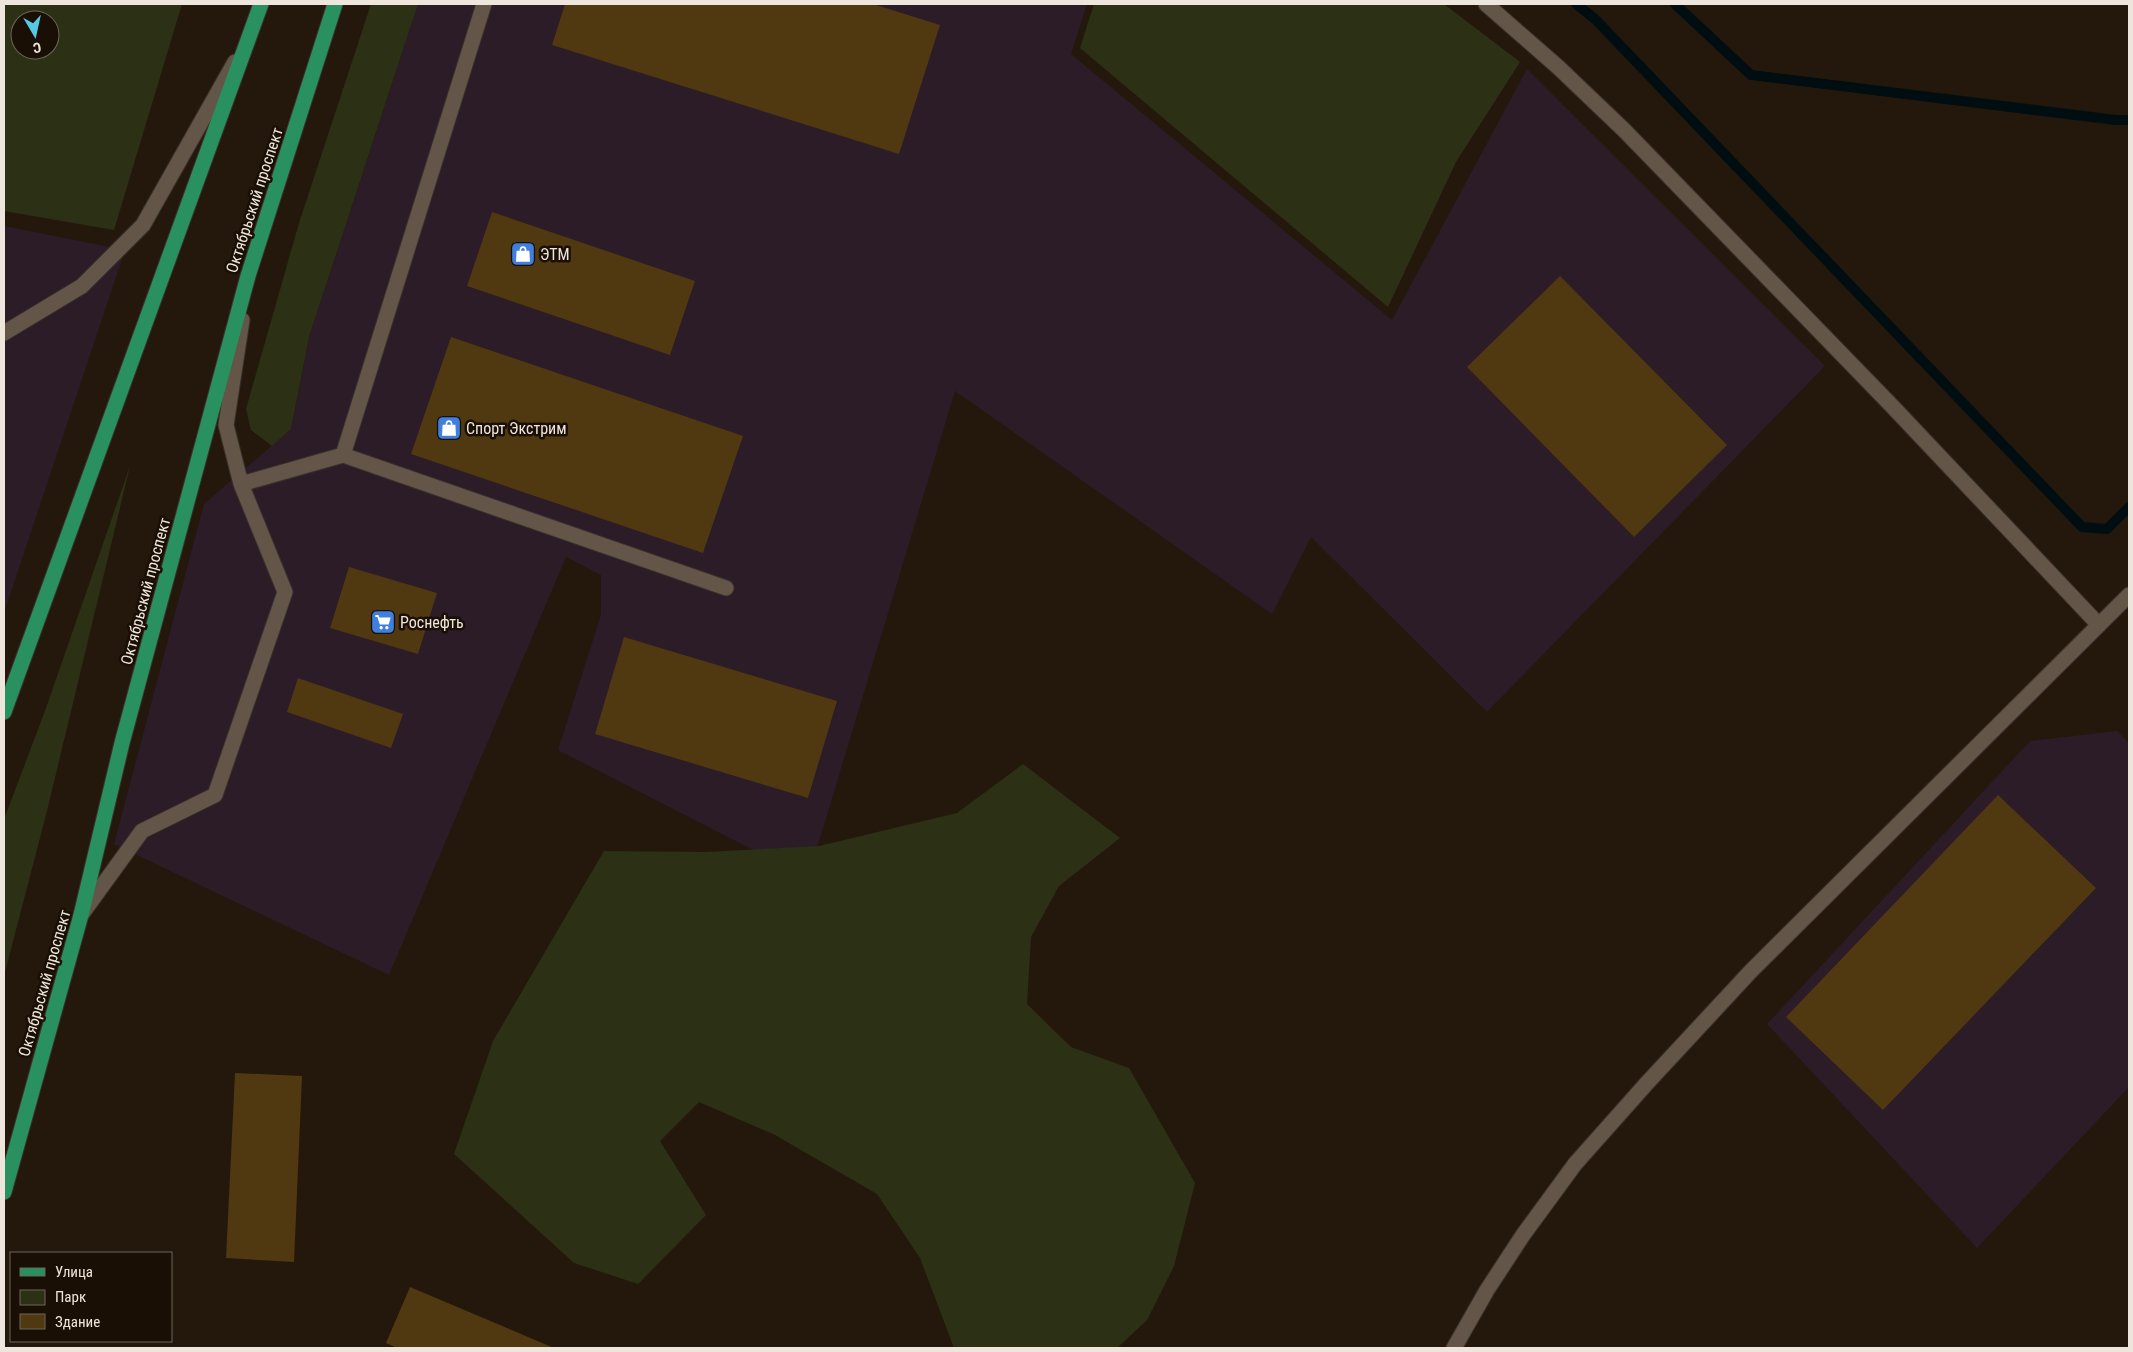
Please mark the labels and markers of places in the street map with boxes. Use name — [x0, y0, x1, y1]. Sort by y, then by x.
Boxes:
shop icon: ЭТМ — [510, 241, 536, 267]
place label: ЭТМ — [540, 245, 570, 264]
shop icon: Спорт Экстрим — [436, 415, 462, 441]
place label: Спорт Экстрим — [466, 419, 567, 438]
supermarket icon: Роснефть — [370, 609, 396, 635]
place label: Роснефть — [400, 613, 464, 632]

